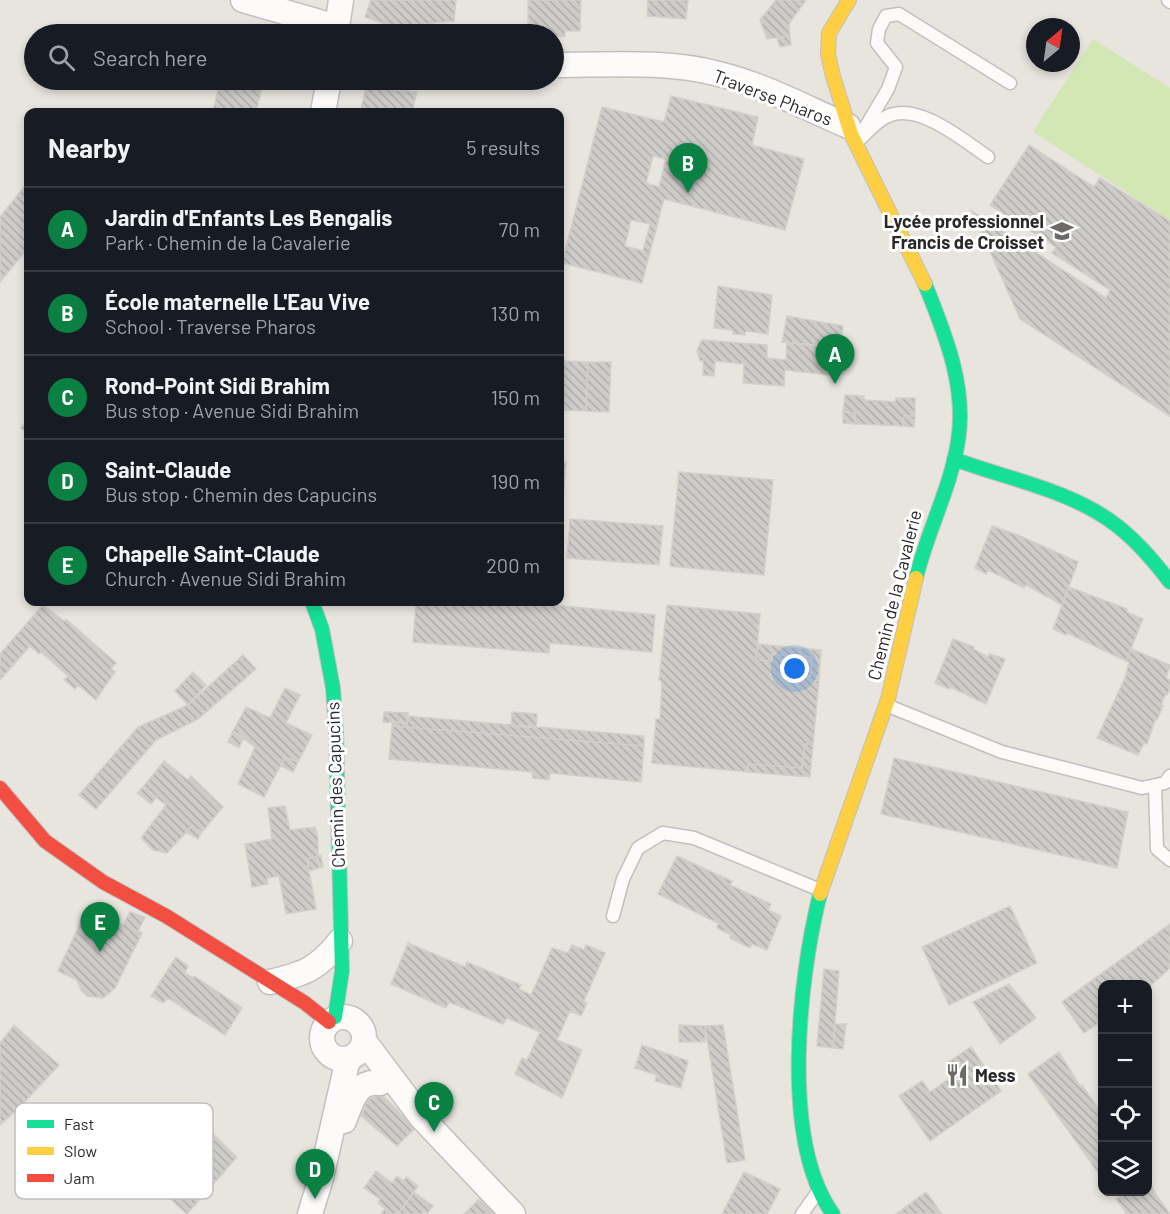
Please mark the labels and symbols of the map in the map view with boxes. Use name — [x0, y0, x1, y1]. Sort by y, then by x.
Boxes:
north arrow — [1026, 18, 1080, 72]
street label: Traverse Pharos — [710, 64, 836, 130]
pin: B — [668, 144, 708, 193]
place label: Lycée professionnel Francis de Croisset — [884, 210, 1044, 253]
school or university icon: Lycée professionnel Francis de Croisset — [1049, 218, 1075, 244]
pin: A — [816, 334, 854, 384]
street label: Chemin de la Cavalerie — [862, 508, 926, 682]
your location — [780, 654, 809, 683]
street label: Chemin des Capucins — [321, 702, 349, 868]
pin: E — [80, 902, 120, 952]
restaurant icon: Mess — [944, 1062, 970, 1088]
place label: Mess — [975, 1064, 1016, 1086]
pin: C — [414, 1082, 454, 1132]
legend — [15, 1103, 213, 1199]
text: Fast — [64, 1114, 94, 1133]
text: Slow — [64, 1141, 97, 1160]
pin: D — [296, 1150, 334, 1199]
text: Jam — [64, 1168, 95, 1187]

